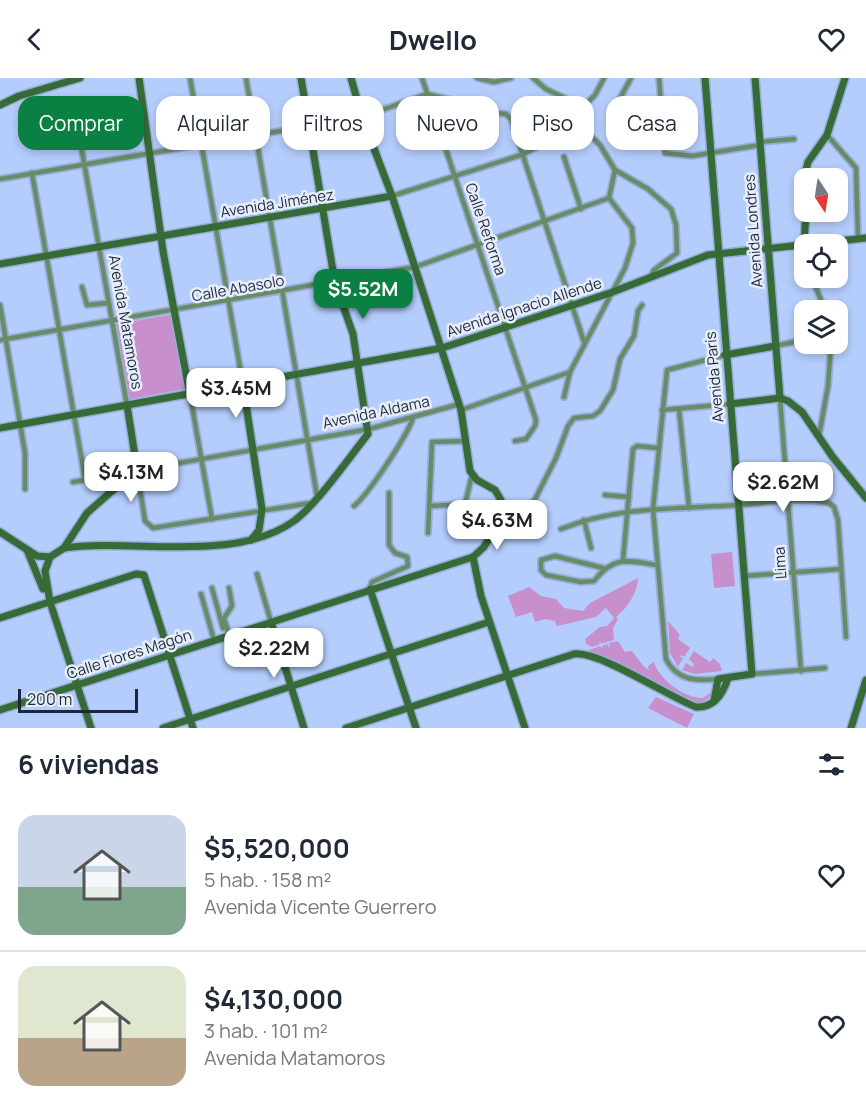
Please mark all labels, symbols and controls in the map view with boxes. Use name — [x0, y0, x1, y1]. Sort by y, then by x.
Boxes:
text: Dwello — [389, 21, 477, 58]
icon: back — [18, 23, 51, 56]
icon: heart — [815, 23, 848, 56]
chip: Comprar — [18, 96, 144, 150]
chip: Alquilar — [156, 96, 270, 150]
chip: Filtros — [282, 96, 384, 150]
chip: Nuevo — [396, 96, 499, 150]
chip: Piso — [511, 96, 594, 150]
chip: Casa — [606, 96, 698, 150]
north arrow — [794, 168, 848, 222]
map controls — [794, 168, 848, 354]
street label: Avenida Londres — [739, 173, 767, 288]
street label: Calle Reforma — [460, 180, 512, 278]
street label: Avenida Jiménez — [219, 184, 335, 222]
button: locate — [794, 234, 848, 288]
street label: Avenida Matamoros — [104, 253, 148, 391]
pin: $5.52M — [314, 269, 412, 320]
street label: Calle Abasolo — [190, 270, 286, 306]
street label: Avenida Ignacio Allende — [444, 272, 605, 342]
text: $5.52M — [328, 275, 398, 302]
button: layers — [794, 300, 848, 354]
street label: Avenida París — [700, 331, 728, 423]
pin: $3.45M — [187, 368, 285, 419]
text: $3.45M — [200, 374, 272, 401]
street label: Avenida Aldama — [321, 390, 431, 434]
pin: $4.13M — [82, 452, 180, 503]
text: $4.13M — [98, 458, 164, 485]
pin: $2.62M — [734, 462, 832, 513]
text: $2.62M — [747, 468, 819, 495]
pin: $4.63M — [448, 500, 546, 551]
text: $4.63M — [461, 506, 533, 533]
street label: Lima — [768, 546, 792, 580]
street label: Calle Flores Magón — [64, 624, 194, 684]
pin: $2.22M — [225, 628, 323, 679]
text: $2.22M — [238, 634, 310, 661]
scale bar — [18, 686, 138, 714]
text: 200 m — [27, 688, 72, 710]
text: 6 viviendas — [18, 746, 159, 782]
icon: filters — [815, 748, 848, 781]
text: $5,520,000 — [204, 830, 350, 866]
icon: home — [66, 839, 138, 911]
icon: heart — [815, 859, 848, 892]
text: 5 hab. · 158 m² — [204, 866, 332, 893]
text: Avenida Vicente Guerrero — [204, 893, 437, 920]
text: $4,130,000 — [204, 981, 343, 1017]
icon: home — [66, 990, 138, 1062]
icon: heart — [815, 1010, 848, 1043]
text: 3 hab. · 101 m² — [204, 1017, 328, 1044]
text: Avenida Matamoros — [204, 1044, 386, 1071]

